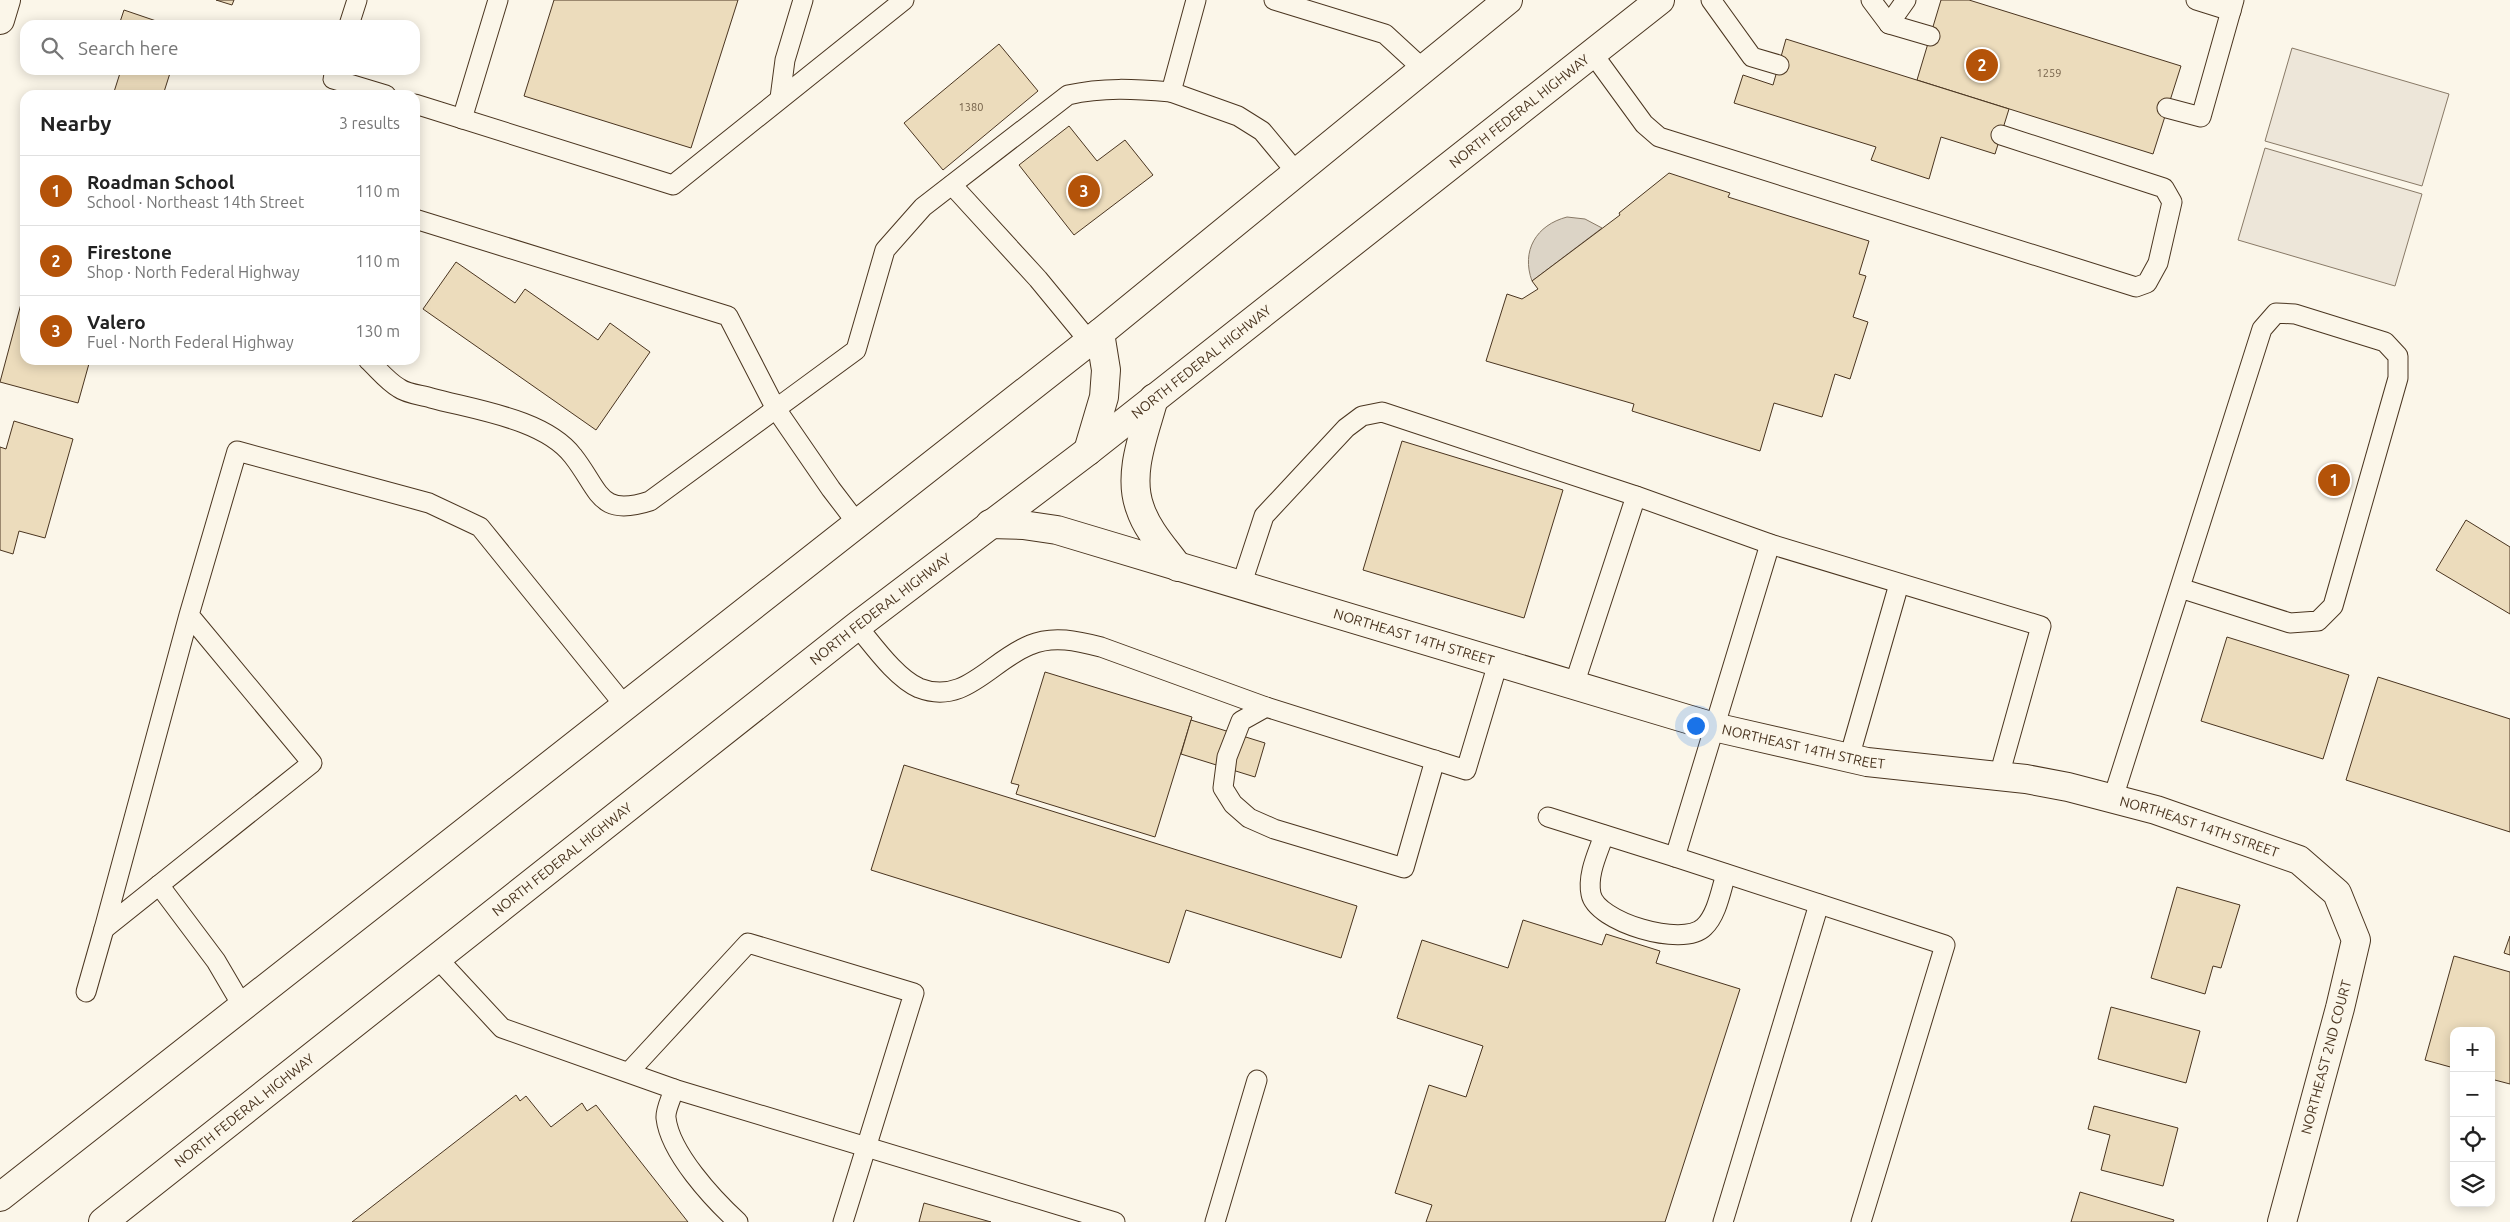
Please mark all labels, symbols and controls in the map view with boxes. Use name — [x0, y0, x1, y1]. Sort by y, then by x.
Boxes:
search box — [20, 20, 420, 75]
icon: search — [38, 34, 66, 62]
text: Search here — [78, 37, 178, 59]
pin: 2 — [1966, 46, 1998, 84]
street label: NORTH FEDERAL HIGHWAY — [1446, 51, 1592, 171]
house number: 1259 — [2037, 67, 2061, 79]
house number: 1380 — [959, 101, 983, 113]
text: Nearby — [40, 111, 111, 135]
text: 3 results — [339, 114, 400, 132]
text: Roadman School — [87, 171, 234, 193]
pin: 3 — [1068, 172, 1100, 210]
text: 1 — [51, 182, 61, 200]
text: 110 m — [355, 182, 400, 200]
text: School · Northeast 14th Street — [87, 193, 304, 211]
text: Firestone — [87, 241, 172, 263]
text: 2 — [51, 252, 61, 270]
text: 110 m — [355, 252, 400, 270]
text: Shop · North Federal Highway — [87, 263, 300, 281]
street label: NORTH FEDERAL HIGHWAY — [1128, 302, 1274, 422]
text: Valero — [87, 311, 146, 333]
text: 3 — [51, 322, 61, 340]
text: 130 m — [355, 322, 400, 340]
text: Fuel · North Federal Highway — [87, 333, 294, 351]
pin: 1 — [2318, 461, 2350, 499]
street label: NORTH FEDERAL HIGHWAY — [807, 550, 954, 668]
street label: NORTHEAST 14TH STREET — [1332, 605, 1496, 669]
your location — [1683, 713, 1709, 739]
street label: NORTHEAST 14TH STREET — [1720, 721, 1886, 772]
street label: NORTHEAST 14TH STREET — [2118, 793, 2281, 860]
street label: NORTH FEDERAL HIGHWAY — [489, 799, 635, 919]
street label: NORTHEAST 2ND COURT — [2298, 978, 2354, 1136]
map controls — [2450, 1027, 2495, 1207]
button: + — [2450, 1027, 2495, 1072]
street label: NORTH FEDERAL HIGHWAY — [171, 1050, 317, 1170]
button: − — [2450, 1072, 2495, 1117]
button: locate — [2450, 1117, 2495, 1162]
button: layers — [2450, 1162, 2495, 1207]

